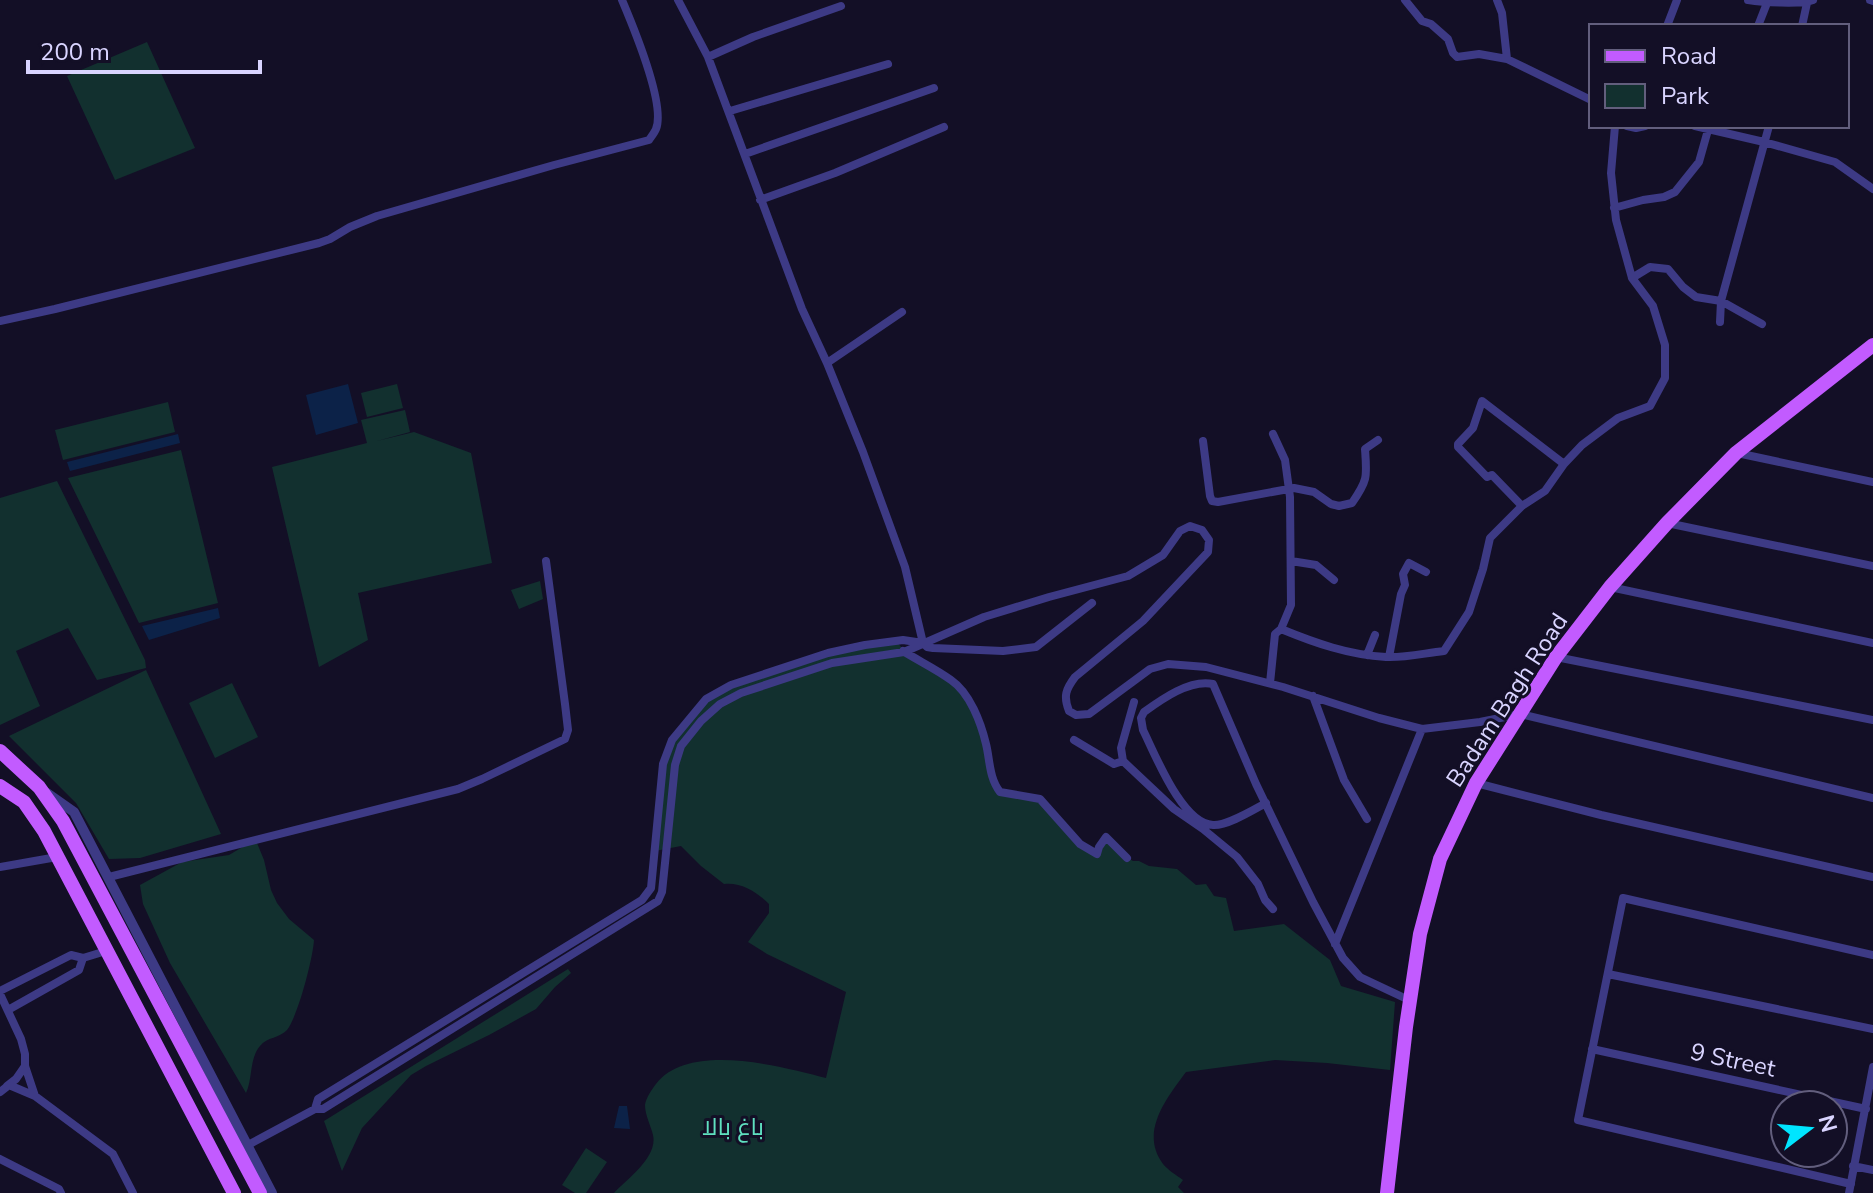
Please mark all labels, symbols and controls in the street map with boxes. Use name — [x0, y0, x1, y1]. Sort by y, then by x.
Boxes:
scale bar — [28, 24, 260, 74]
legend — [1589, 24, 1849, 128]
text: 200 m — [40, 36, 110, 68]
text: Road — [1661, 40, 1717, 72]
text: Park — [1661, 80, 1710, 112]
street label: Badam Bagh Road — [1439, 607, 1575, 793]
street label: 9 Street — [1688, 1035, 1779, 1085]
north arrow — [1769, 1089, 1849, 1169]
park label: باغ بالا — [702, 1111, 764, 1143]
text: N — [1811, 1112, 1844, 1136]

